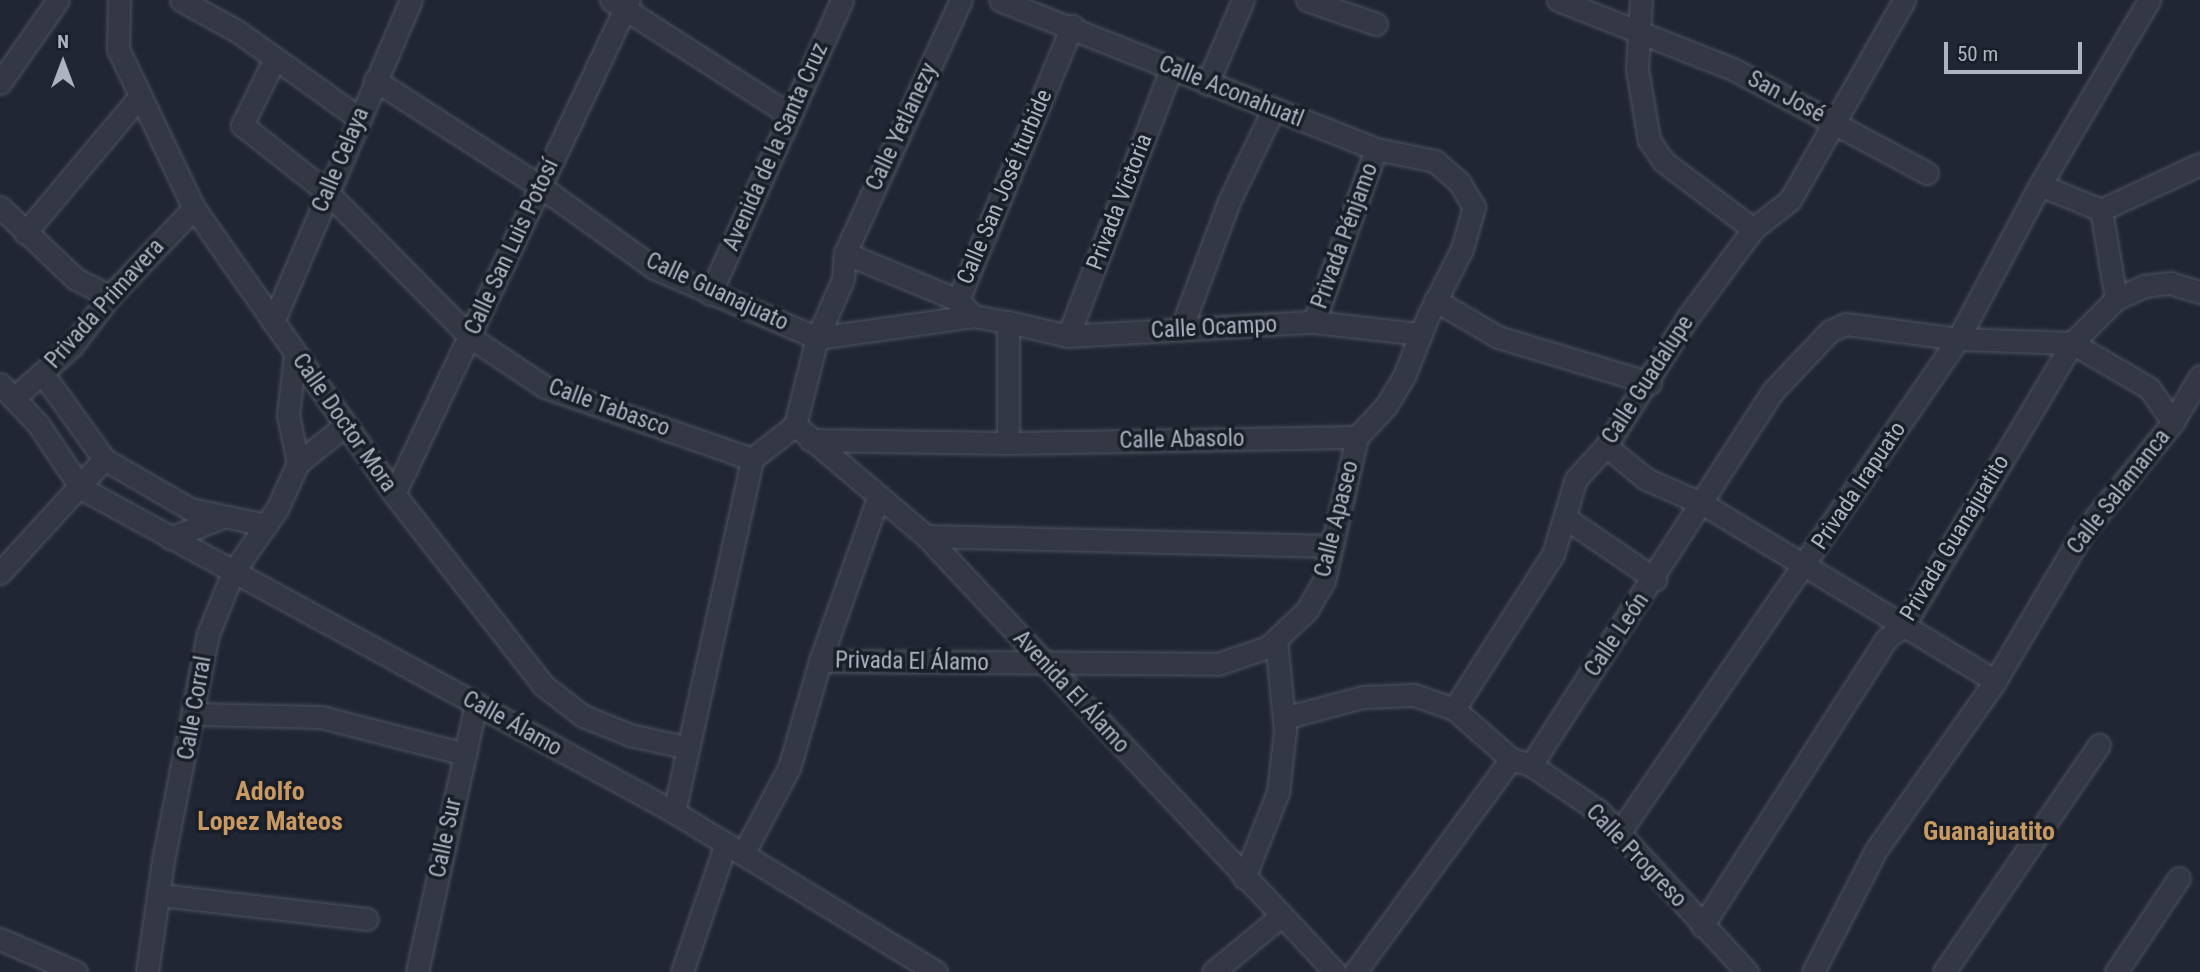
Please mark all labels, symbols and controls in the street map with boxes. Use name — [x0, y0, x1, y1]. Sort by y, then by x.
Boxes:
north arrow — [28, 28, 98, 98]
scale bar — [1948, 28, 2086, 72]
text: N — [57, 30, 69, 53]
street label: Avenida de la Santa Cruz — [718, 39, 834, 255]
text: 50 m — [1957, 42, 1998, 66]
street label: Calle Aconahuatl — [1155, 50, 1307, 134]
street label: Calle Yetlanezy — [860, 59, 944, 195]
street label: San José — [1743, 65, 1829, 129]
street label: Calle San José Iturbide — [952, 86, 1058, 288]
street label: Calle Celaya — [307, 103, 375, 217]
street label: Privada Victoria — [1081, 130, 1159, 274]
street label: Calle San Luis Potosí — [459, 155, 565, 339]
street label: Privada Pénjamo — [1306, 159, 1384, 313]
street label: Privada Primavera — [40, 234, 170, 374]
street label: Calle Guanajuato — [641, 247, 793, 337]
street label: Calle Ocampo — [1150, 311, 1278, 345]
street label: Calle Guadalupe — [1596, 311, 1700, 449]
street label: Calle Doctor Mora — [286, 348, 402, 498]
street label: Calle Tabasco — [544, 373, 674, 443]
street label: Privada Irapuato — [1806, 417, 1912, 555]
street label: Calle Salamanca — [2062, 424, 2176, 560]
street label: Calle Abasolo — [1119, 425, 1245, 455]
street label: Privada Guanajuatito — [1895, 450, 2015, 626]
street label: Calle Apaseo — [1309, 458, 1365, 580]
street label: Calle León — [1579, 588, 1655, 682]
street label: Avenida El Álamo — [1007, 625, 1135, 759]
street label: Privada El Álamo — [835, 647, 989, 677]
street label: Calle Corral — [172, 654, 218, 762]
street label: Calle Álamo — [458, 685, 566, 763]
district label: Adolfo Lopez Mateos — [197, 776, 343, 838]
street label: Calle Sur — [424, 796, 468, 880]
street label: Calle Progreso — [1580, 799, 1692, 913]
district label: Guanajuatito — [1923, 816, 2055, 848]

